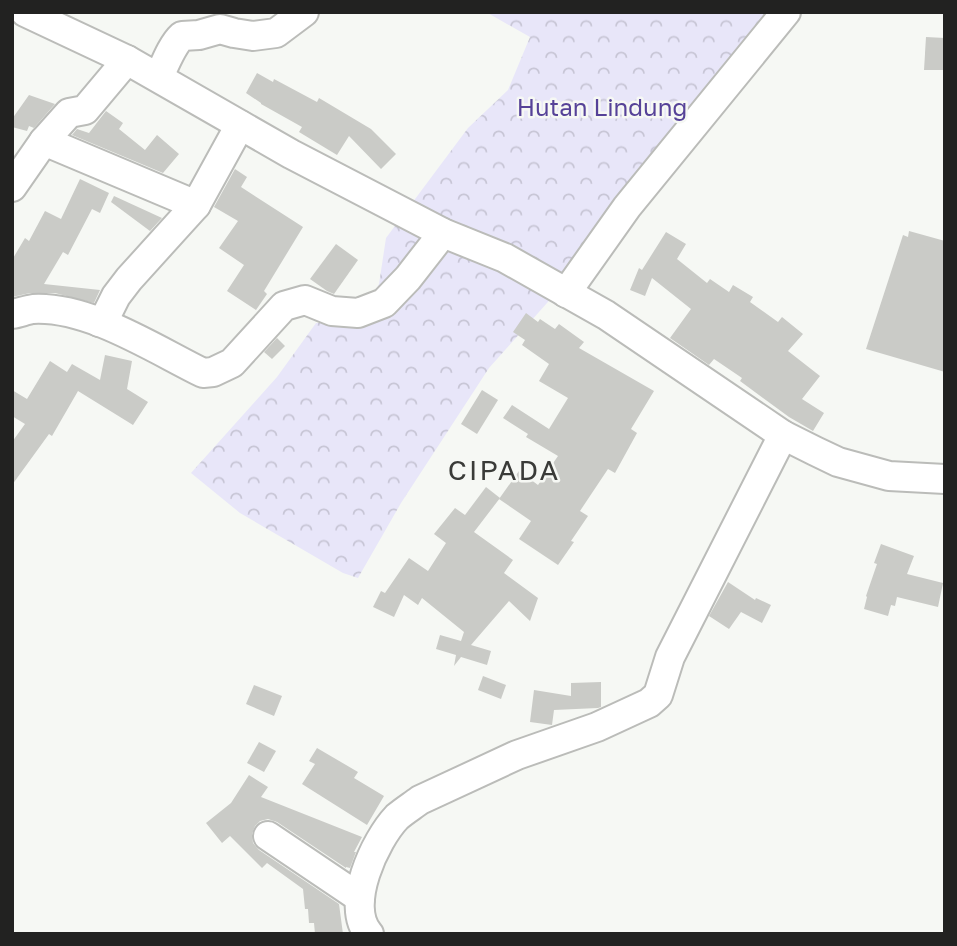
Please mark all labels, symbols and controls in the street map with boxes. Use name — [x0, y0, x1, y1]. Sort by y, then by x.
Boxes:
park label: Hutan Lindung — [517, 92, 687, 121]
district label: CIPADA — [448, 453, 560, 486]

